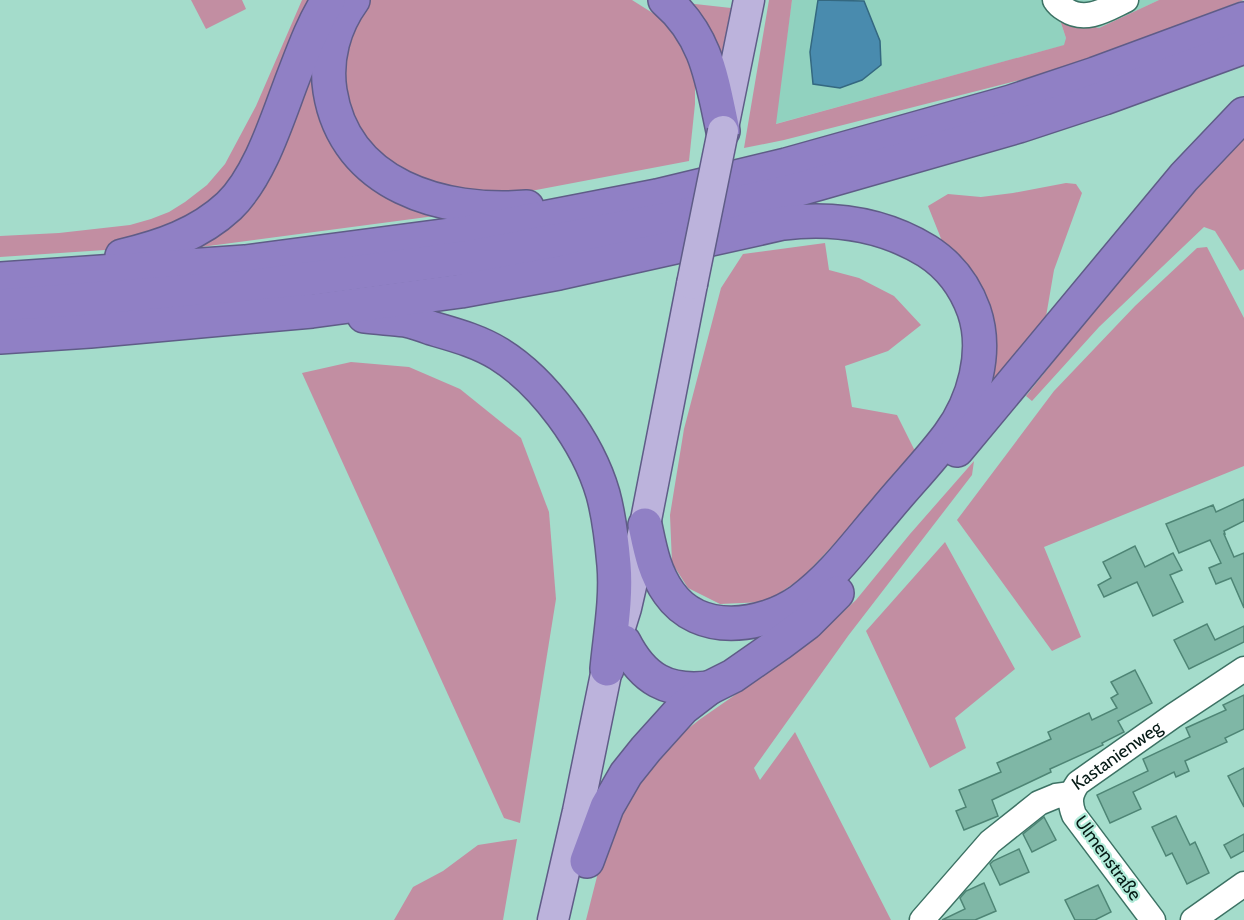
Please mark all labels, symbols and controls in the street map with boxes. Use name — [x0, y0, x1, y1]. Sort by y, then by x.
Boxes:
street label: Kastanienweg — [1068, 716, 1167, 795]
street label: Ulmenstraße — [1070, 811, 1146, 905]

